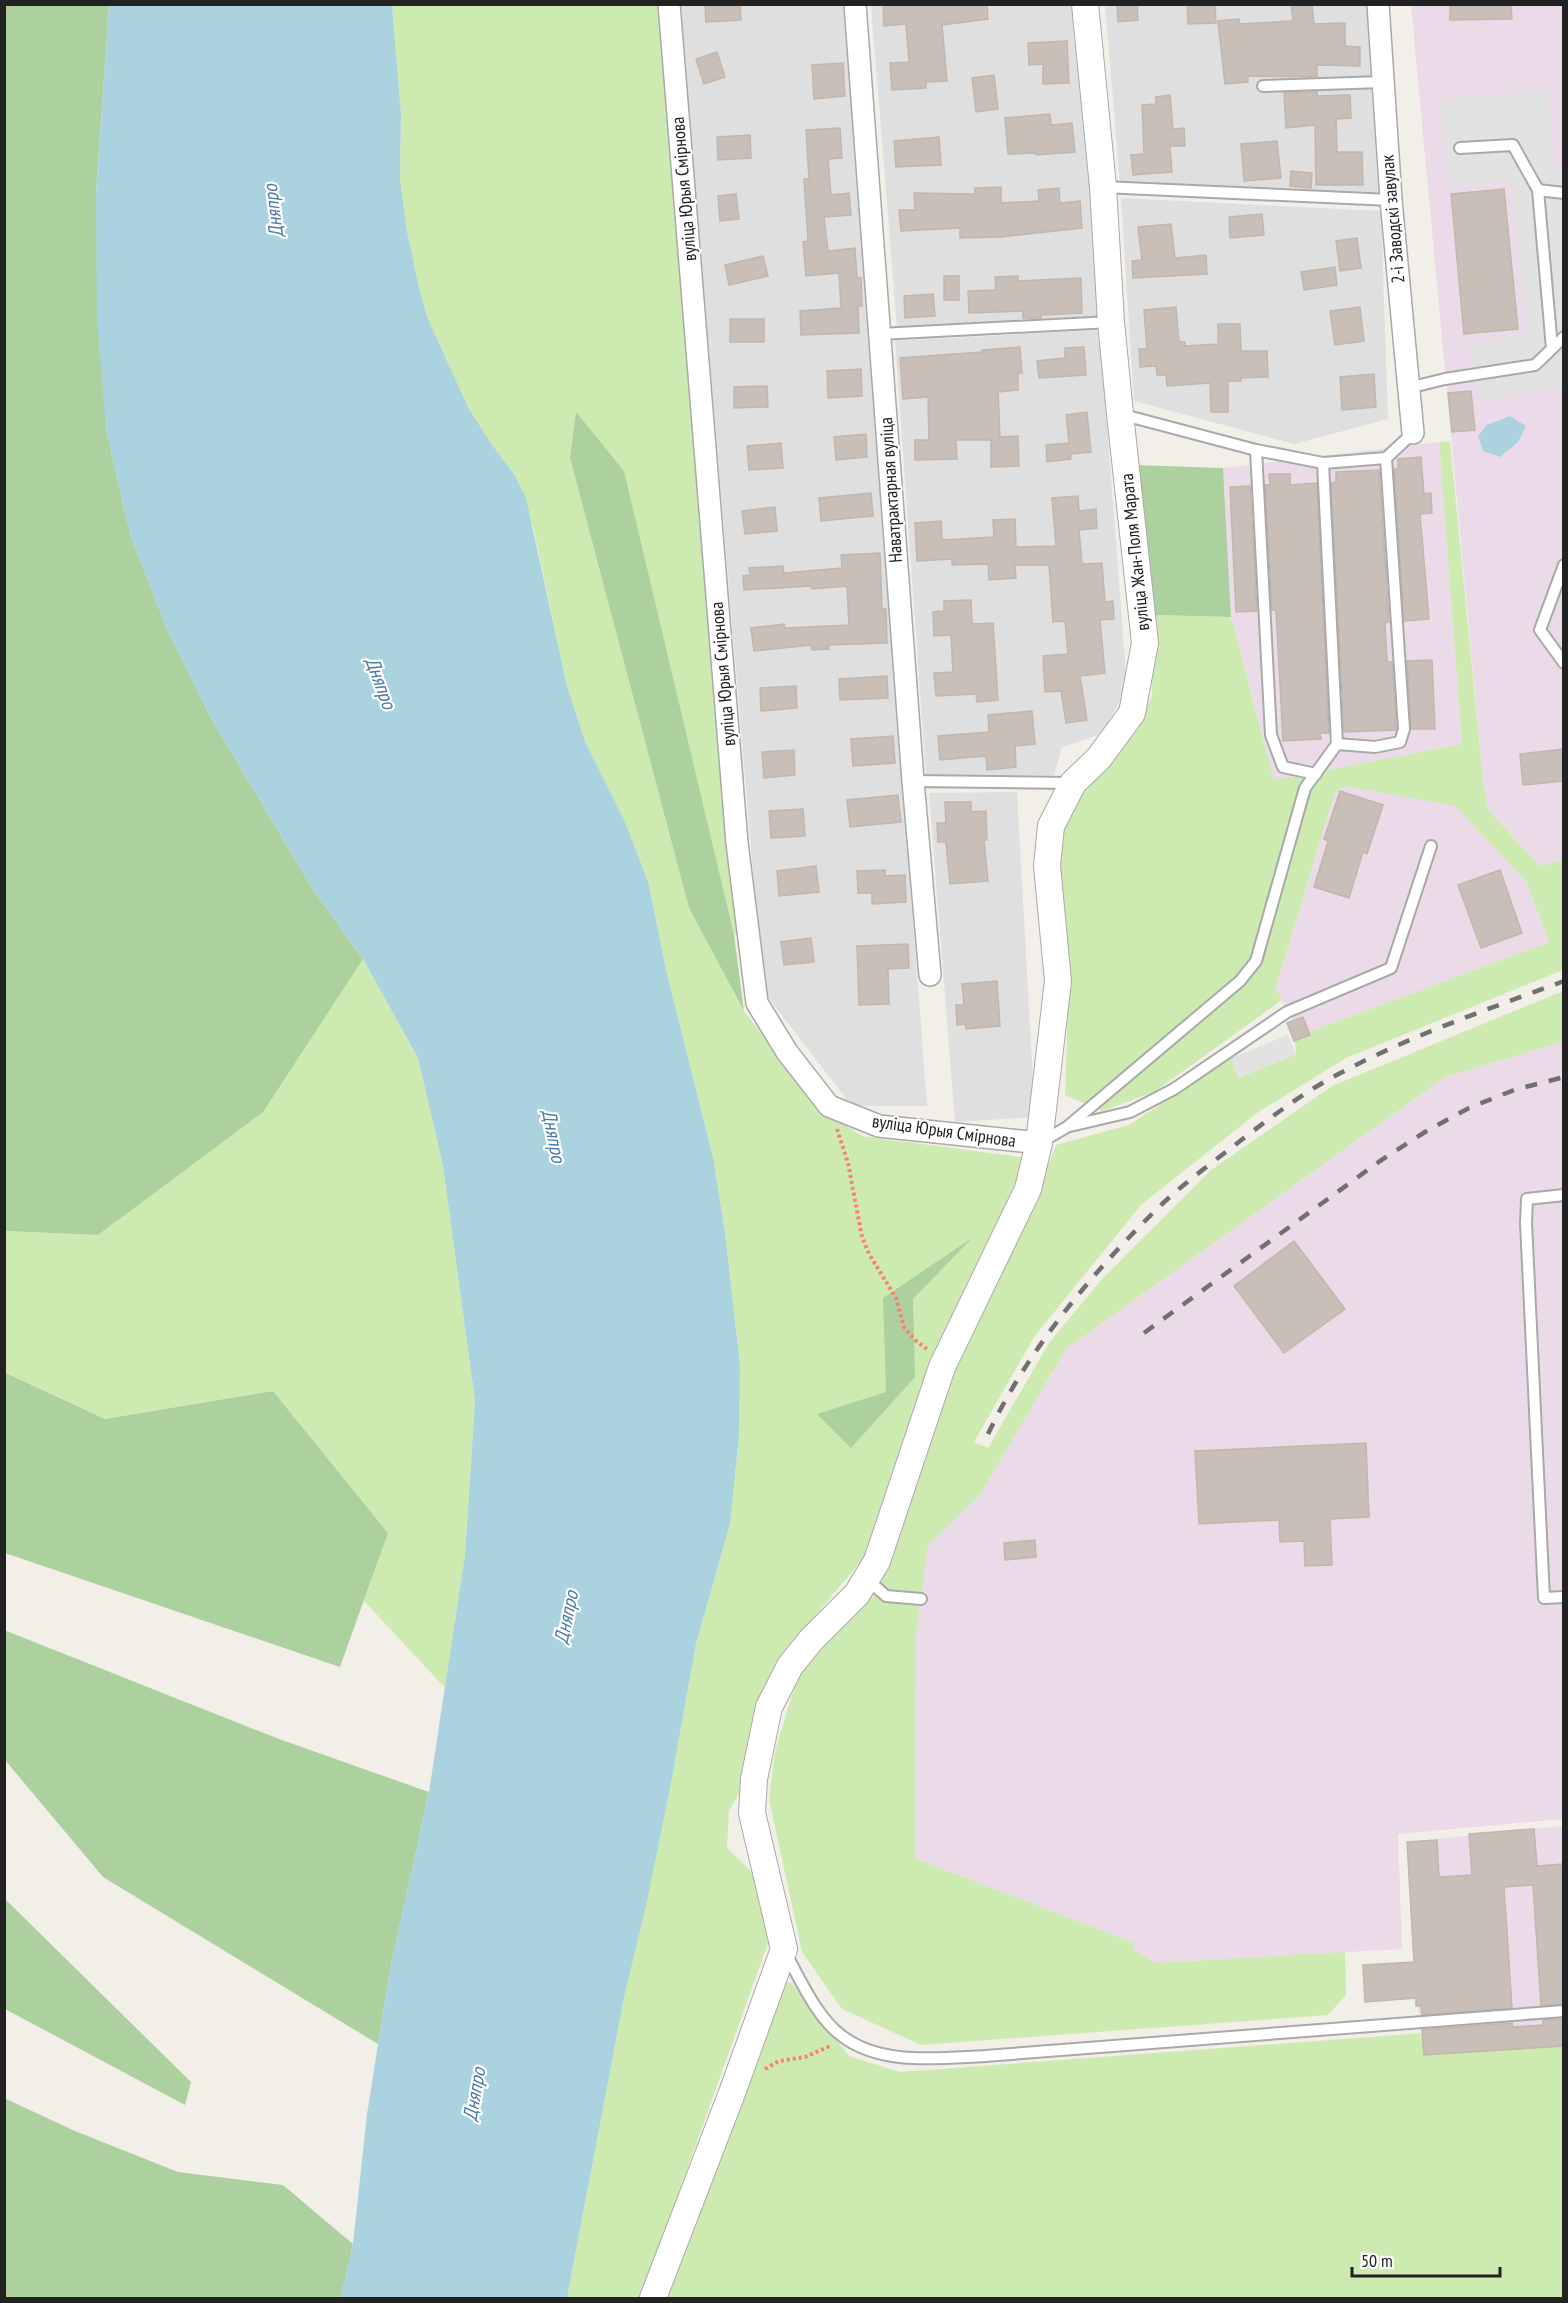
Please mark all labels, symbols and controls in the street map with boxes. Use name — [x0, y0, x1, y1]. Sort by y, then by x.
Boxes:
street label: вуліца Юрыя Смірнова — [666, 116, 701, 262]
street label: 2-і Заводскі завулак — [1375, 154, 1410, 284]
water label: Дняпро — [257, 182, 289, 240]
street label: Наватрактарная вуліца — [874, 416, 907, 564]
street label: вуліца Жан-Поля Марата — [1115, 472, 1154, 632]
street label: вуліца Юрыя Смірнова — [705, 601, 740, 747]
water label: Дняпро — [359, 653, 403, 714]
water label: Дняпро — [536, 1106, 572, 1166]
street label: вуліца Юрыя Смірнова — [871, 1109, 1017, 1152]
water label: Дняпро — [548, 1587, 585, 1647]
water label: Дняпро — [456, 2064, 492, 2123]
scale bar — [1352, 2240, 1500, 2278]
text: 50 m — [1361, 2249, 1393, 2272]

